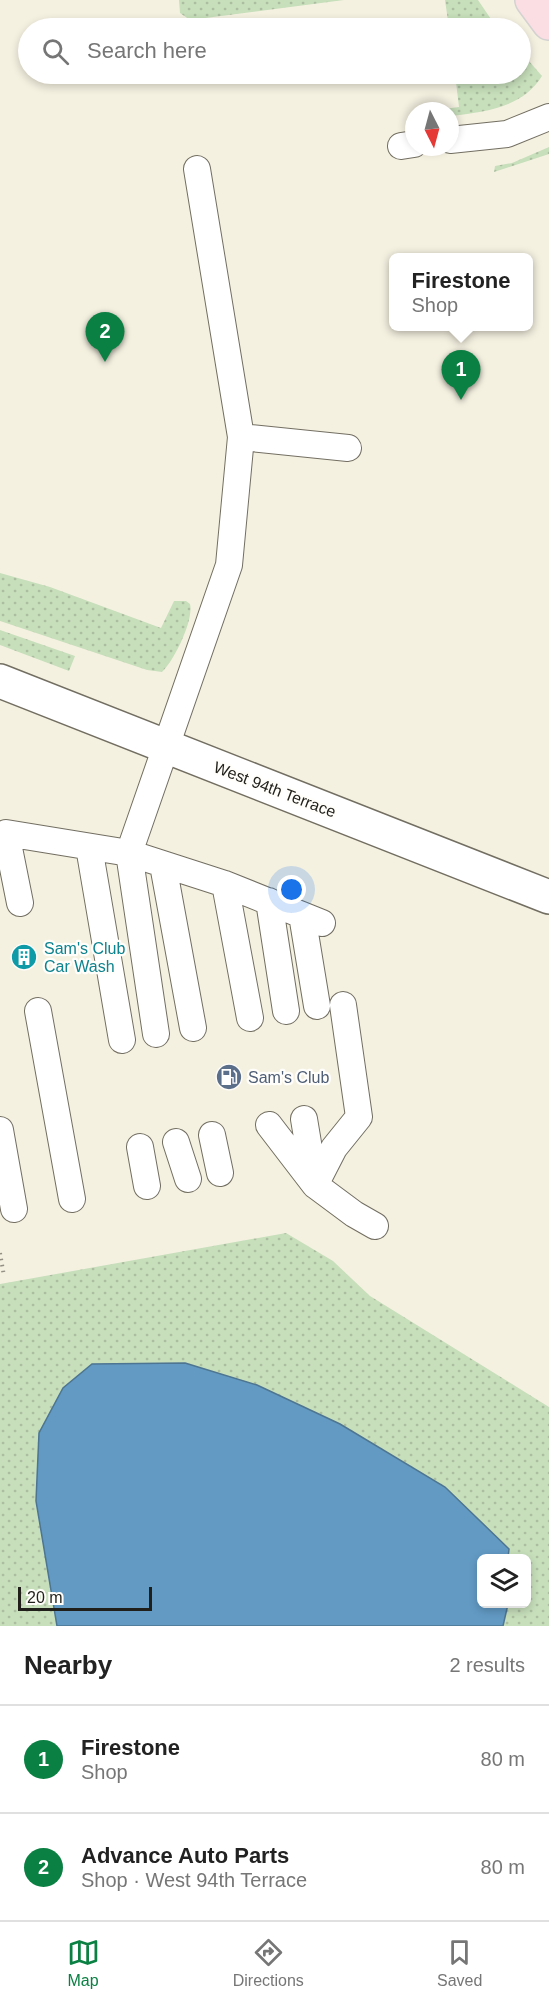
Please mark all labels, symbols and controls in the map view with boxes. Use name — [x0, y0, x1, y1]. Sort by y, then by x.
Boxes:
search box — [18, 18, 531, 84]
icon: search — [39, 35, 72, 68]
text: Search here — [87, 38, 207, 63]
north arrow — [405, 102, 459, 156]
popup — [389, 253, 533, 331]
text: Firestone — [411, 268, 511, 293]
text: Shop — [411, 294, 458, 316]
pin: 2 — [86, 312, 124, 362]
pin: 1 — [442, 350, 480, 400]
street label: West 94th Terrace — [211, 758, 338, 821]
your location — [277, 875, 306, 904]
place label: Sam's Club Car Wash — [44, 940, 125, 975]
building icon: Sam's Club Car Wash — [9, 942, 39, 972]
fuel station icon: Sam's Club — [214, 1062, 244, 1092]
place label: Sam's Club — [248, 1069, 329, 1086]
map controls — [477, 1554, 531, 1608]
button: layers — [477, 1554, 531, 1608]
scale bar — [18, 1584, 152, 1612]
text: 20 m — [27, 1589, 63, 1606]
text: Nearby — [24, 1650, 112, 1680]
text: 2 results — [449, 1654, 525, 1676]
text: Firestone — [81, 1735, 180, 1760]
text: 1 — [38, 1748, 49, 1770]
text: 80 m — [481, 1748, 525, 1770]
text: Shop — [81, 1761, 128, 1783]
text: Advance Auto Parts — [81, 1843, 289, 1868]
text: 2 — [38, 1856, 49, 1878]
text: 80 m — [481, 1856, 525, 1878]
text: Shop · West 94th Terrace — [81, 1869, 307, 1891]
tab: Map — [67, 1936, 100, 1990]
tab: Directions — [233, 1936, 304, 1990]
tab: Saved — [437, 1936, 482, 1990]

